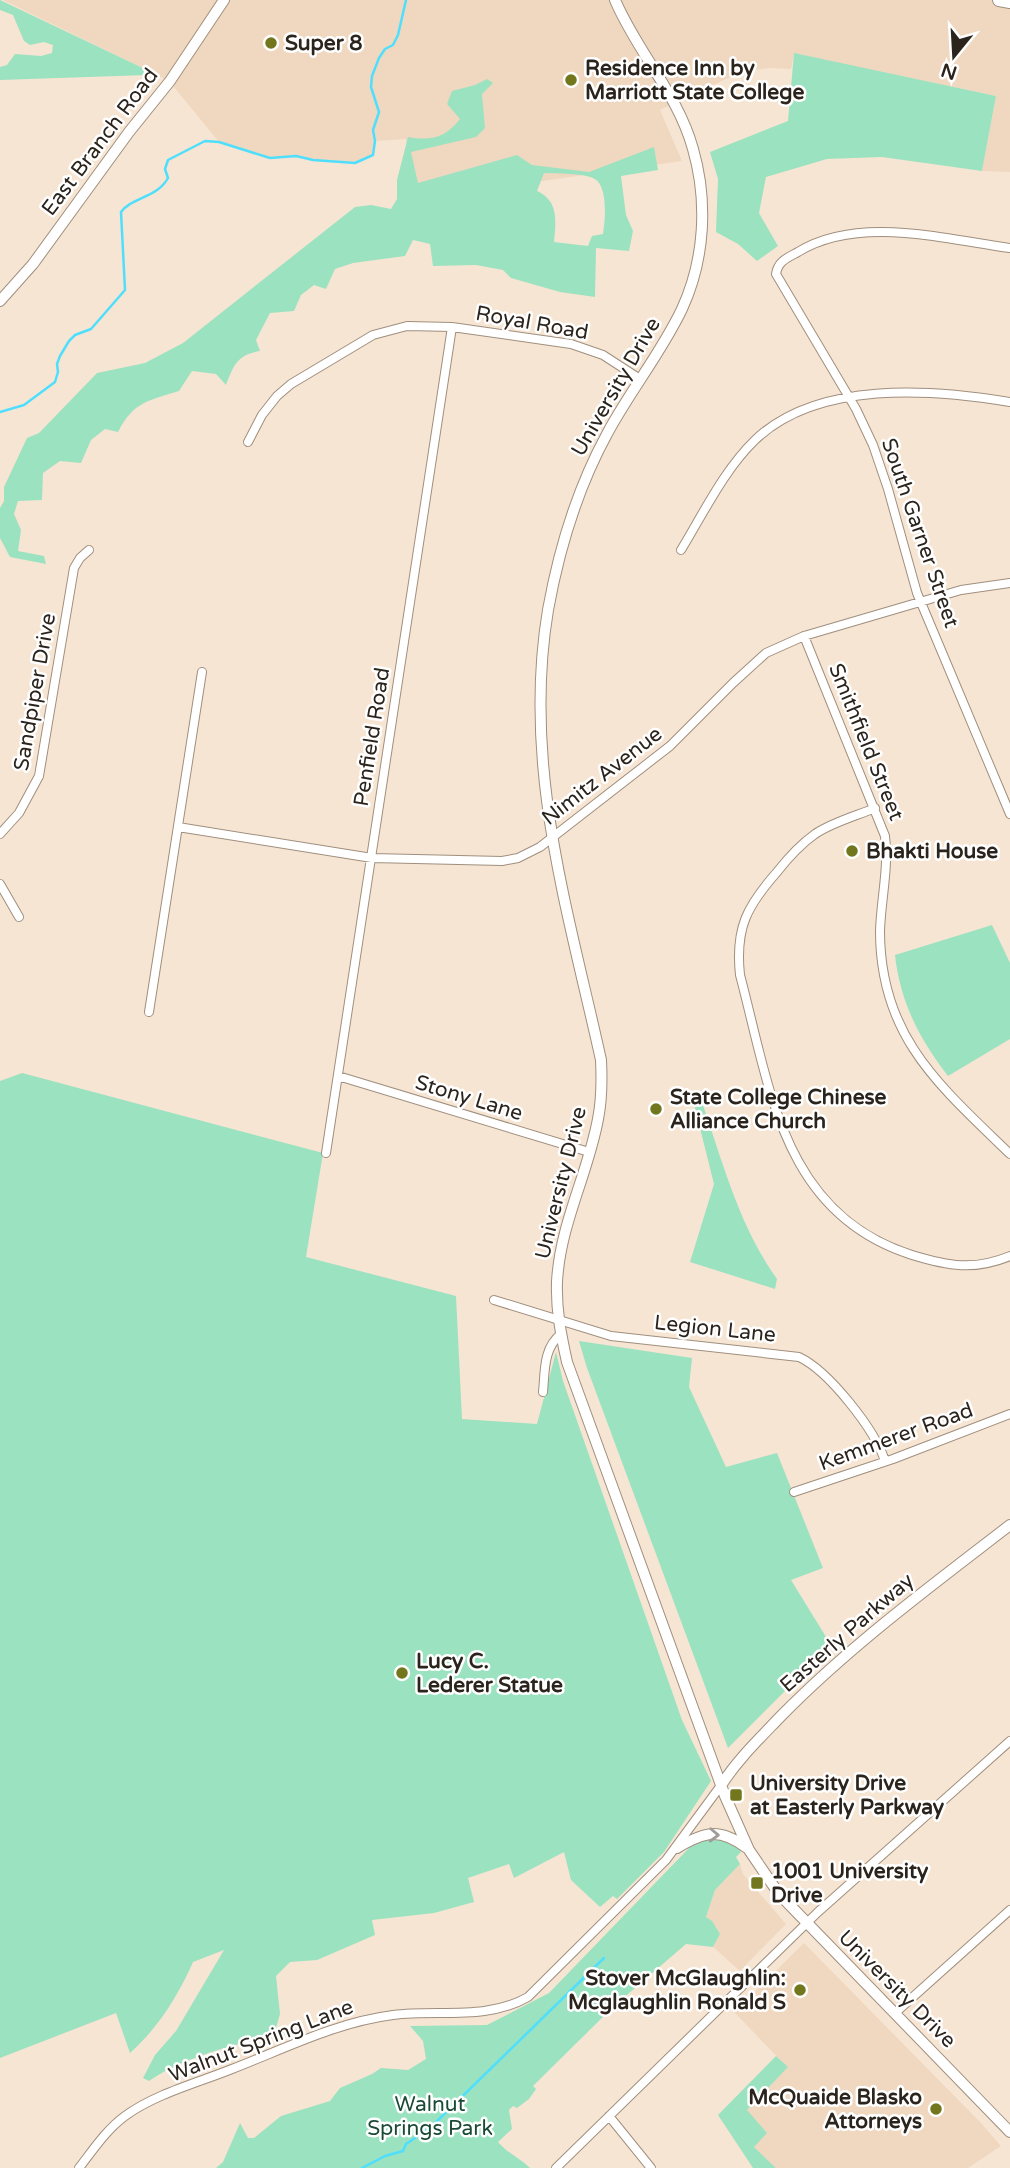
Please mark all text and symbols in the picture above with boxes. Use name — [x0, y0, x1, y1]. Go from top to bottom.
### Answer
north arrow — [919, 21, 989, 91]
place label: Super 8 — [285, 31, 362, 56]
marker: Super 8 — [263, 35, 279, 51]
place label: Residence Inn by Marriott State College — [585, 56, 804, 105]
text: N — [938, 58, 960, 84]
street label: East Branch Road — [37, 63, 163, 221]
marker: Residence Inn by Marriott State College — [563, 72, 579, 88]
street label: Royal Road — [474, 301, 590, 345]
street label: University Drive — [566, 313, 666, 461]
street label: South Garner Street — [876, 435, 964, 631]
street label: Sandpiper Drive — [9, 611, 61, 773]
street label: Smithfield Street — [823, 660, 909, 824]
street label: Penfield Road — [349, 666, 395, 808]
street label: Nimitz Avenue — [537, 721, 667, 831]
place label: Bhakti House — [866, 839, 998, 864]
marker: Bhakti House — [844, 843, 860, 859]
street label: Stony Lane — [412, 1070, 526, 1126]
place label: State College Chinese Alliance Church — [670, 1085, 887, 1134]
marker: State College Chinese Alliance Church — [648, 1101, 664, 1117]
street label: University Drive — [530, 1104, 592, 1262]
street label: Legion Lane — [653, 1310, 777, 1348]
street label: Kemmerer Road — [815, 1397, 977, 1477]
street label: Easterly Parkway — [775, 1568, 919, 1698]
place label: Lucy C. Lederer Statue — [416, 1649, 563, 1698]
marker: Lucy C. Lederer Statue — [394, 1665, 410, 1681]
place label: University Drive at Easterly Parkway — [750, 1771, 945, 1820]
marker: University Drive at Easterly Parkway — [728, 1787, 744, 1803]
one-way arrow — [708, 1828, 719, 1843]
place label: 1001 University Drive — [771, 1859, 929, 1908]
marker: 1001 University Drive — [749, 1875, 765, 1891]
street label: University Drive — [833, 1925, 961, 2053]
place label: Stover McGlaughlin: Mcglaughlin Ronald S — [568, 1966, 786, 2015]
marker: Stover McGlaughlin: Mcglaughlin Ronald S — [792, 1982, 808, 1998]
street label: Walnut Spring Lane — [165, 1994, 357, 2088]
place label: McQuaide Blasko Attorneys — [748, 2085, 922, 2134]
park label: Walnut Springs Park — [367, 2092, 493, 2141]
marker: McQuaide Blasko Attorneys — [928, 2101, 944, 2117]

